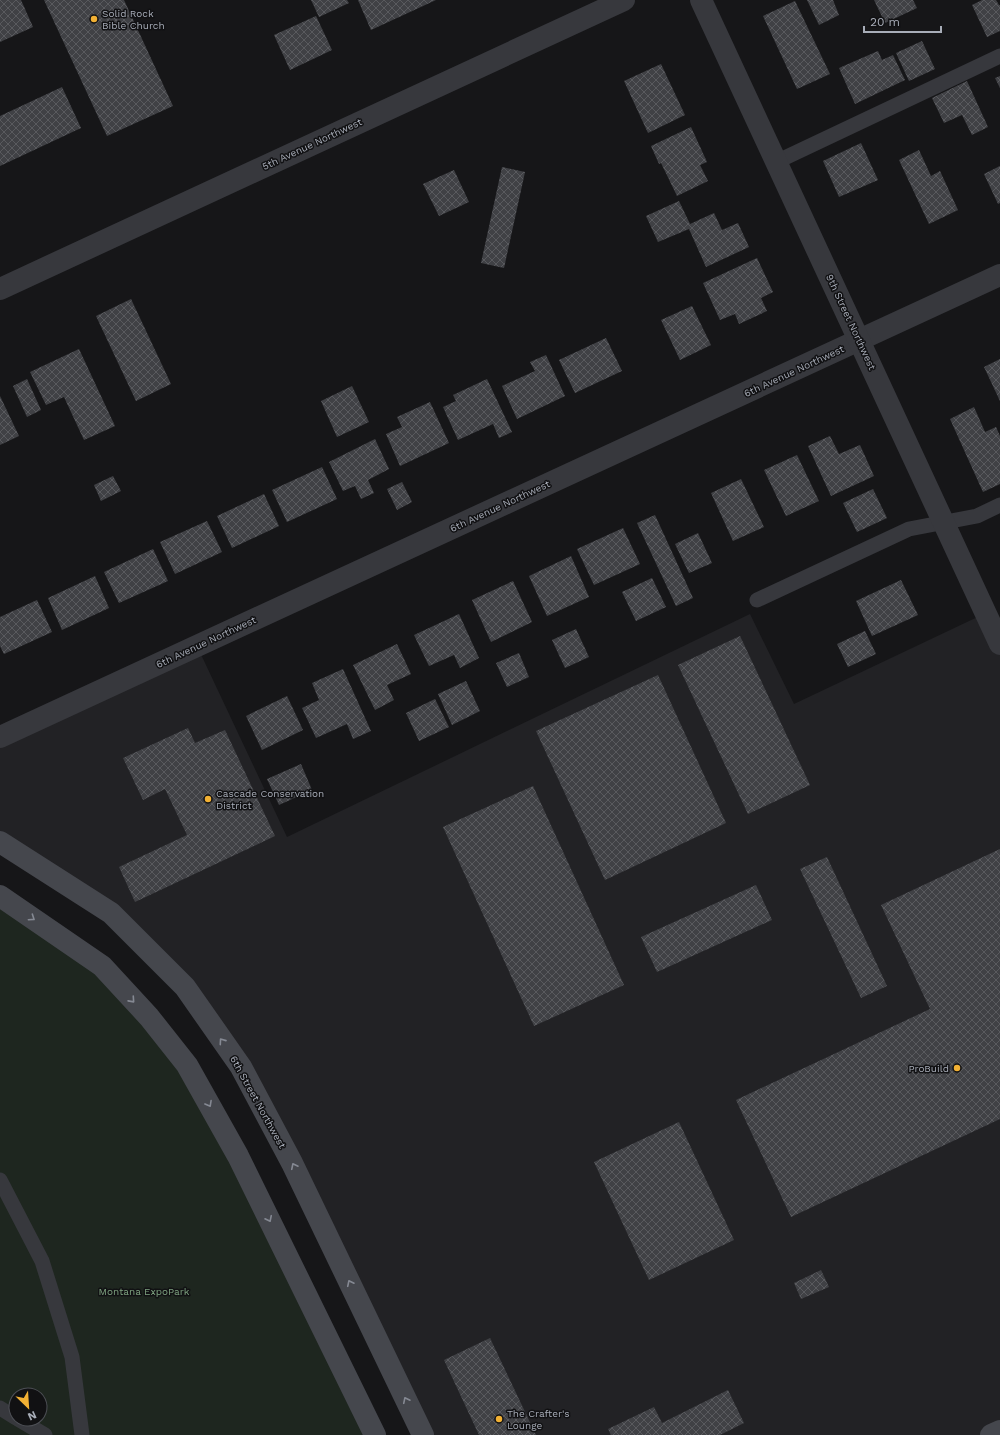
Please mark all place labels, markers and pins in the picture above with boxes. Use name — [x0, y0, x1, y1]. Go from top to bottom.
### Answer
place label: Solid Rock Bible Church — [102, 8, 165, 31]
marker: Solid Rock Bible Church — [89, 14, 99, 24]
place label: Cascade Conservation District — [216, 788, 324, 811]
marker: Cascade Conservation District — [203, 794, 213, 804]
place label: ProBuild — [908, 1063, 949, 1074]
marker: ProBuild — [952, 1063, 962, 1073]
place label: The Crafter's Lounge — [507, 1408, 570, 1431]
marker: The Crafter's Lounge — [494, 1414, 504, 1424]

